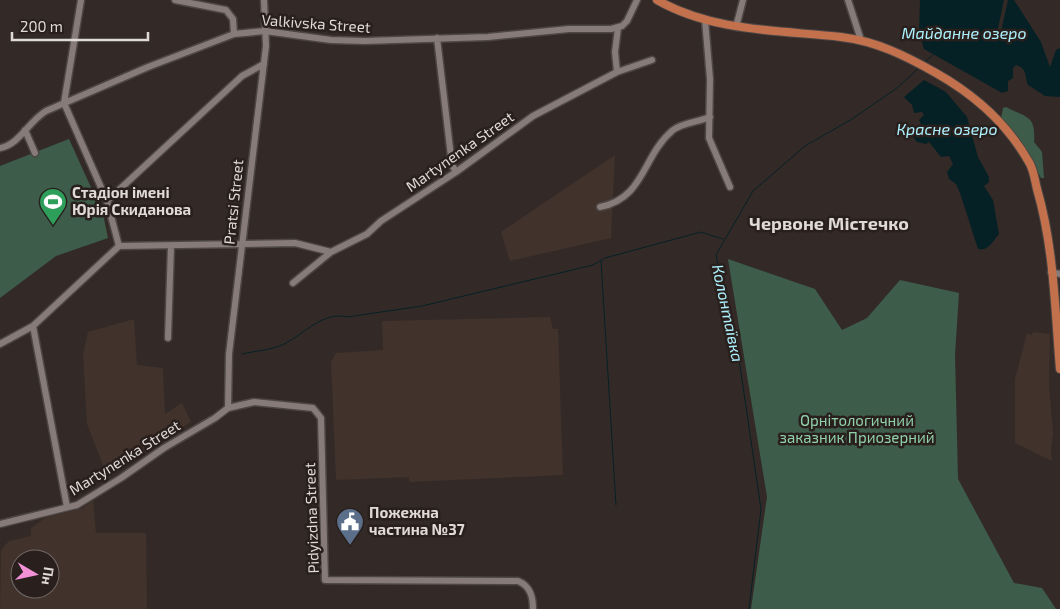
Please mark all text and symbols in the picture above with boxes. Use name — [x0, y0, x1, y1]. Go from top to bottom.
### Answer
scale bar — [12, 10, 149, 42]
street label: Valkivska Street — [261, 10, 371, 36]
text: 200 m — [20, 17, 63, 35]
water label: Майданне озеро — [901, 23, 1027, 42]
street label: Martynenka Street — [402, 107, 517, 195]
water label: Красне озеро — [896, 119, 998, 138]
street label: Pratsi Street — [220, 158, 246, 245]
place label: Стадiон імені Юрія Скиданова — [72, 183, 191, 218]
sports icon: Стадiон імені Юрія Скиданова — [38, 187, 68, 226]
district label: Червоне Містечко — [749, 212, 909, 234]
water label: Колонтаївка — [709, 262, 748, 363]
park label: Орнiтологичний заказник Приозерний — [779, 411, 935, 446]
street label: Martynenka Street — [66, 416, 184, 499]
street label: Pidyizdna Street — [300, 462, 322, 574]
place label: Пожежна частина №37 — [369, 503, 465, 538]
public building icon: Пожежна частина №37 — [335, 507, 365, 546]
north arrow — [10, 549, 60, 599]
text: Пн — [39, 566, 58, 586]

